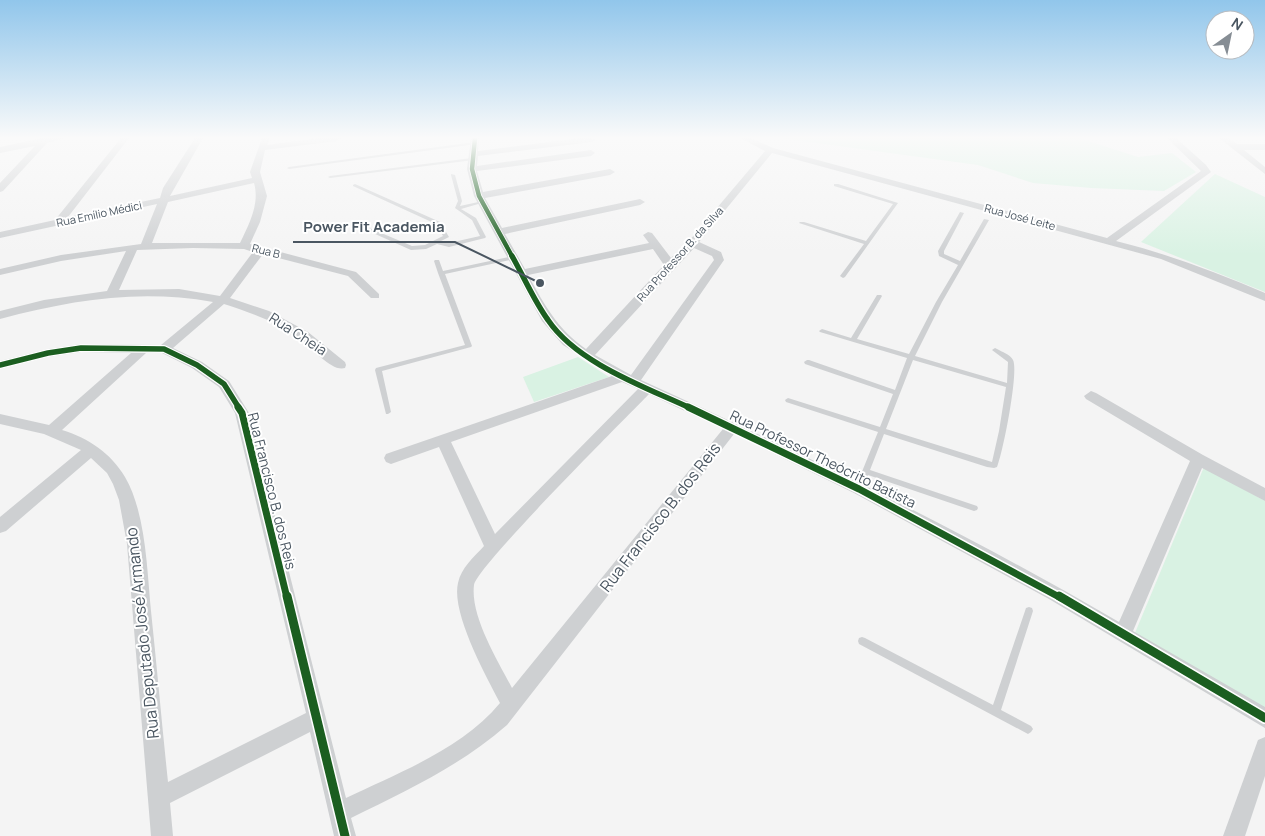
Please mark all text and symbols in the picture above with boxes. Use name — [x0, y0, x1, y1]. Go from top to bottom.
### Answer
north arrow — [1205, 10, 1255, 60]
text: N — [1228, 13, 1247, 34]
street label: Rua Emílio Médici — [55, 197, 143, 230]
street label: Rua José Leite — [983, 200, 1058, 233]
street label: Rua Professor B. da Silva — [633, 203, 726, 304]
callout: Power Fit Academia — [293, 212, 455, 242]
text: Power Fit Academia — [303, 216, 445, 237]
street label: Rua B — [250, 240, 282, 261]
street label: Rua Cheia — [266, 308, 331, 359]
street label: Rua Professor Theócrito Batista — [727, 405, 919, 512]
street label: Rua Francisco B. dos Reis — [244, 410, 301, 571]
street label: Rua Francisco B. dos Reis — [595, 438, 725, 596]
street label: Rua Deputado José Armando — [120, 526, 164, 740]

